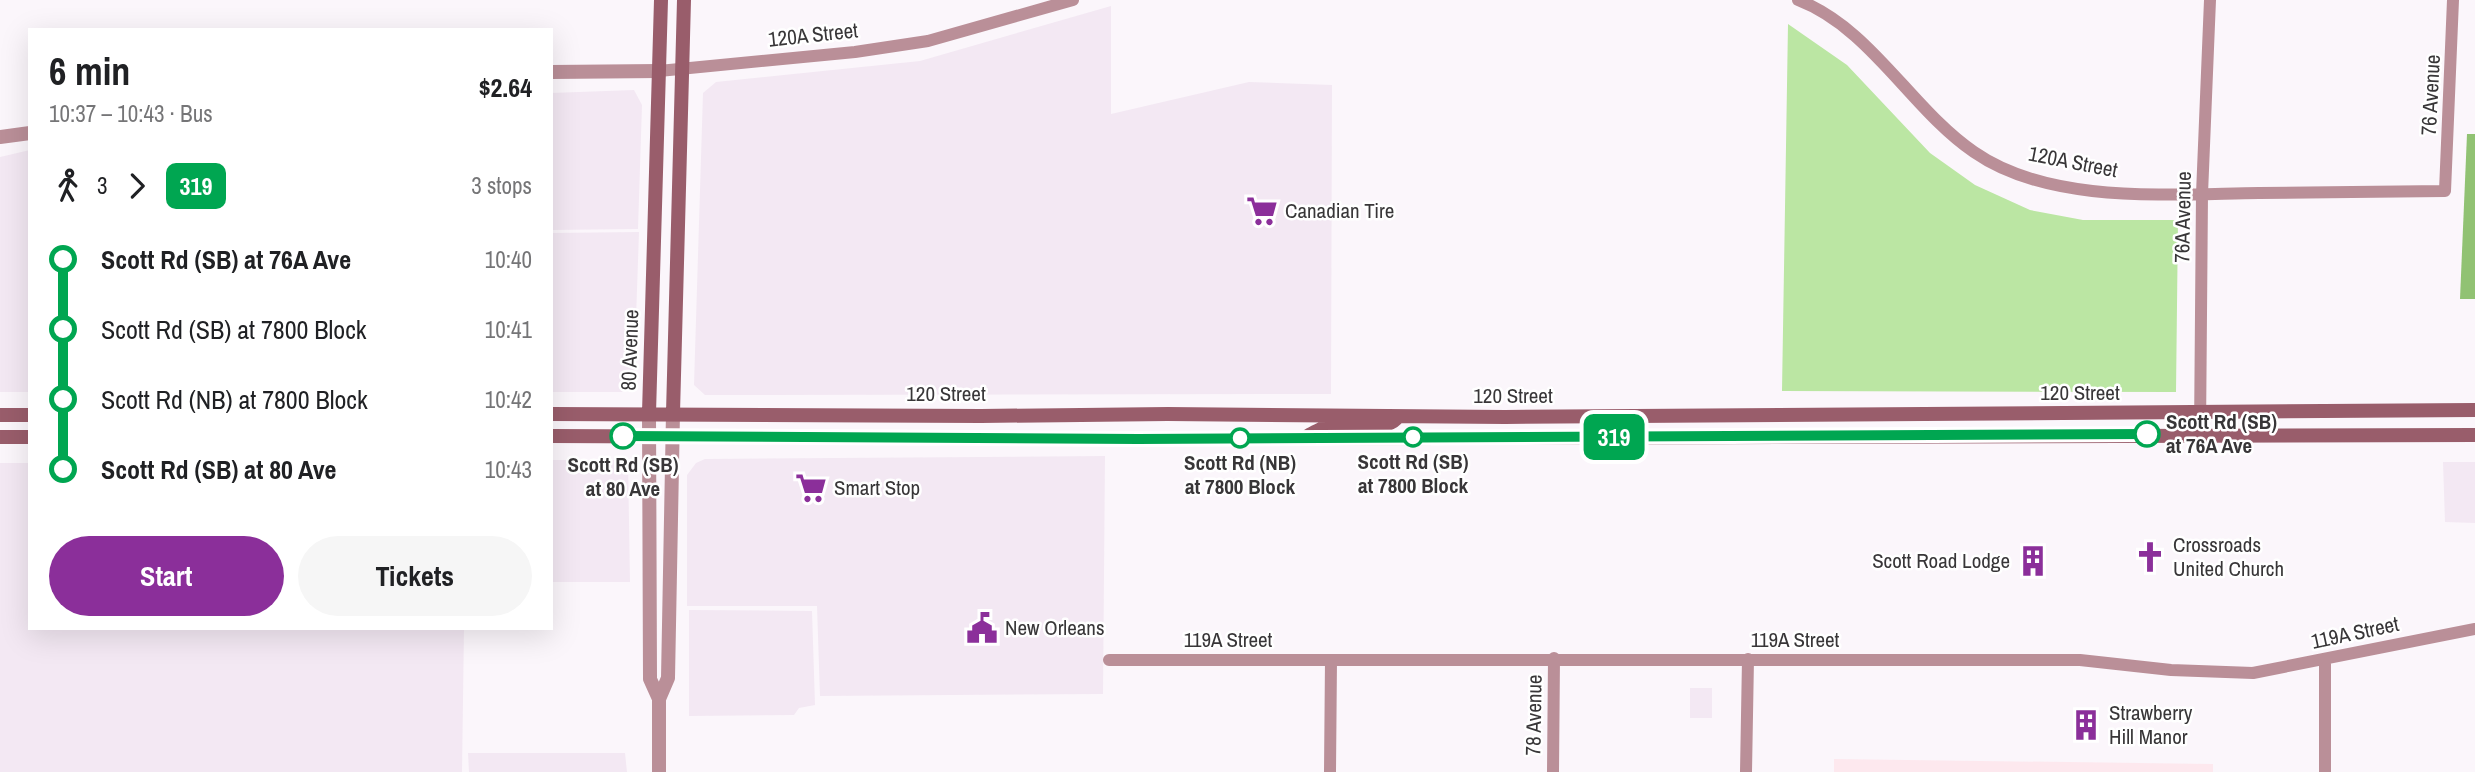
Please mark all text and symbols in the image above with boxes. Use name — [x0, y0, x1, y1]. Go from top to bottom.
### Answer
street label: 120A Street — [767, 15, 859, 54]
text: 6 min — [49, 46, 130, 97]
street label: 76 Avenue — [2414, 54, 2447, 136]
text: $2.64 — [479, 70, 532, 105]
text: 10:37 – 10:43 · Bus — [49, 98, 213, 129]
street label: 120A Street — [2026, 139, 2120, 184]
icon: walk — [49, 167, 87, 205]
icon: forward — [118, 167, 156, 205]
text: 3 — [97, 170, 108, 201]
text: 319 — [180, 170, 212, 202]
text: 3 stops — [471, 170, 532, 201]
street label: 76A Avenue — [2167, 171, 2198, 263]
supermarket icon: Canadian Tire — [1245, 194, 1279, 228]
place label: Canadian Tire — [1285, 196, 1394, 225]
text: Scott Rd (SB) at 76A Ave — [101, 242, 351, 277]
text: 10:40 — [485, 244, 532, 275]
street label: 80 Avenue — [614, 309, 645, 391]
text: Scott Rd (SB) at 7800 Block — [101, 312, 366, 347]
text: 10:41 — [485, 314, 532, 345]
street label: 120 Street — [2040, 378, 2120, 407]
street label: 120 Street — [906, 379, 986, 408]
street label: 120 Street — [1473, 381, 1553, 410]
text: Scott Rd (NB) at 7800 Block — [101, 382, 368, 417]
text: 10:42 — [485, 384, 532, 415]
place label: Scott Rd (SB) at 76A Ave — [2166, 407, 2277, 460]
line badge: 319 — [1574, 414, 1654, 460]
text: 319 — [1598, 421, 1630, 453]
marker: Scott Rd (SB) at 76A Ave — [2134, 421, 2160, 447]
marker: Scott Rd (SB) at 80 Ave — [610, 423, 636, 449]
marker: Scott Rd (SB) at 7800 Block — [1403, 427, 1423, 447]
marker: Scott Rd (NB) at 7800 Block — [1230, 428, 1250, 448]
place label: Scott Rd (SB) at 7800 Block — [1358, 447, 1469, 500]
place label: Scott Rd (NB) at 7800 Block — [1184, 448, 1296, 501]
place label: Scott Rd (SB) at 80 Ave — [568, 450, 679, 503]
text: Scott Rd (SB) at 80 Ave — [101, 452, 336, 487]
text: 10:43 — [485, 454, 532, 485]
supermarket icon: Smart Stop — [794, 471, 828, 505]
place label: Smart Stop — [834, 473, 920, 502]
place label: Crossroads United Church — [2173, 530, 2284, 583]
button: Start — [49, 536, 284, 616]
button: Tickets — [298, 536, 532, 616]
church icon: Crossroads United Church — [2133, 540, 2167, 574]
building icon: Scott Road Lodge — [2016, 544, 2050, 578]
place label: Scott Road Lodge — [1872, 546, 2010, 575]
street label: 119A Street — [2308, 609, 2402, 656]
public building icon: New Orleans — [965, 611, 999, 645]
place label: New Orleans — [1005, 613, 1105, 642]
street label: 119A Street — [1184, 625, 1273, 654]
street label: 119A Street — [1751, 625, 1840, 654]
street label: 78 Avenue — [1518, 674, 1549, 756]
place label: Strawberry Hill Manor — [2109, 698, 2193, 751]
building icon: Strawberry Hill Manor — [2069, 708, 2103, 742]

